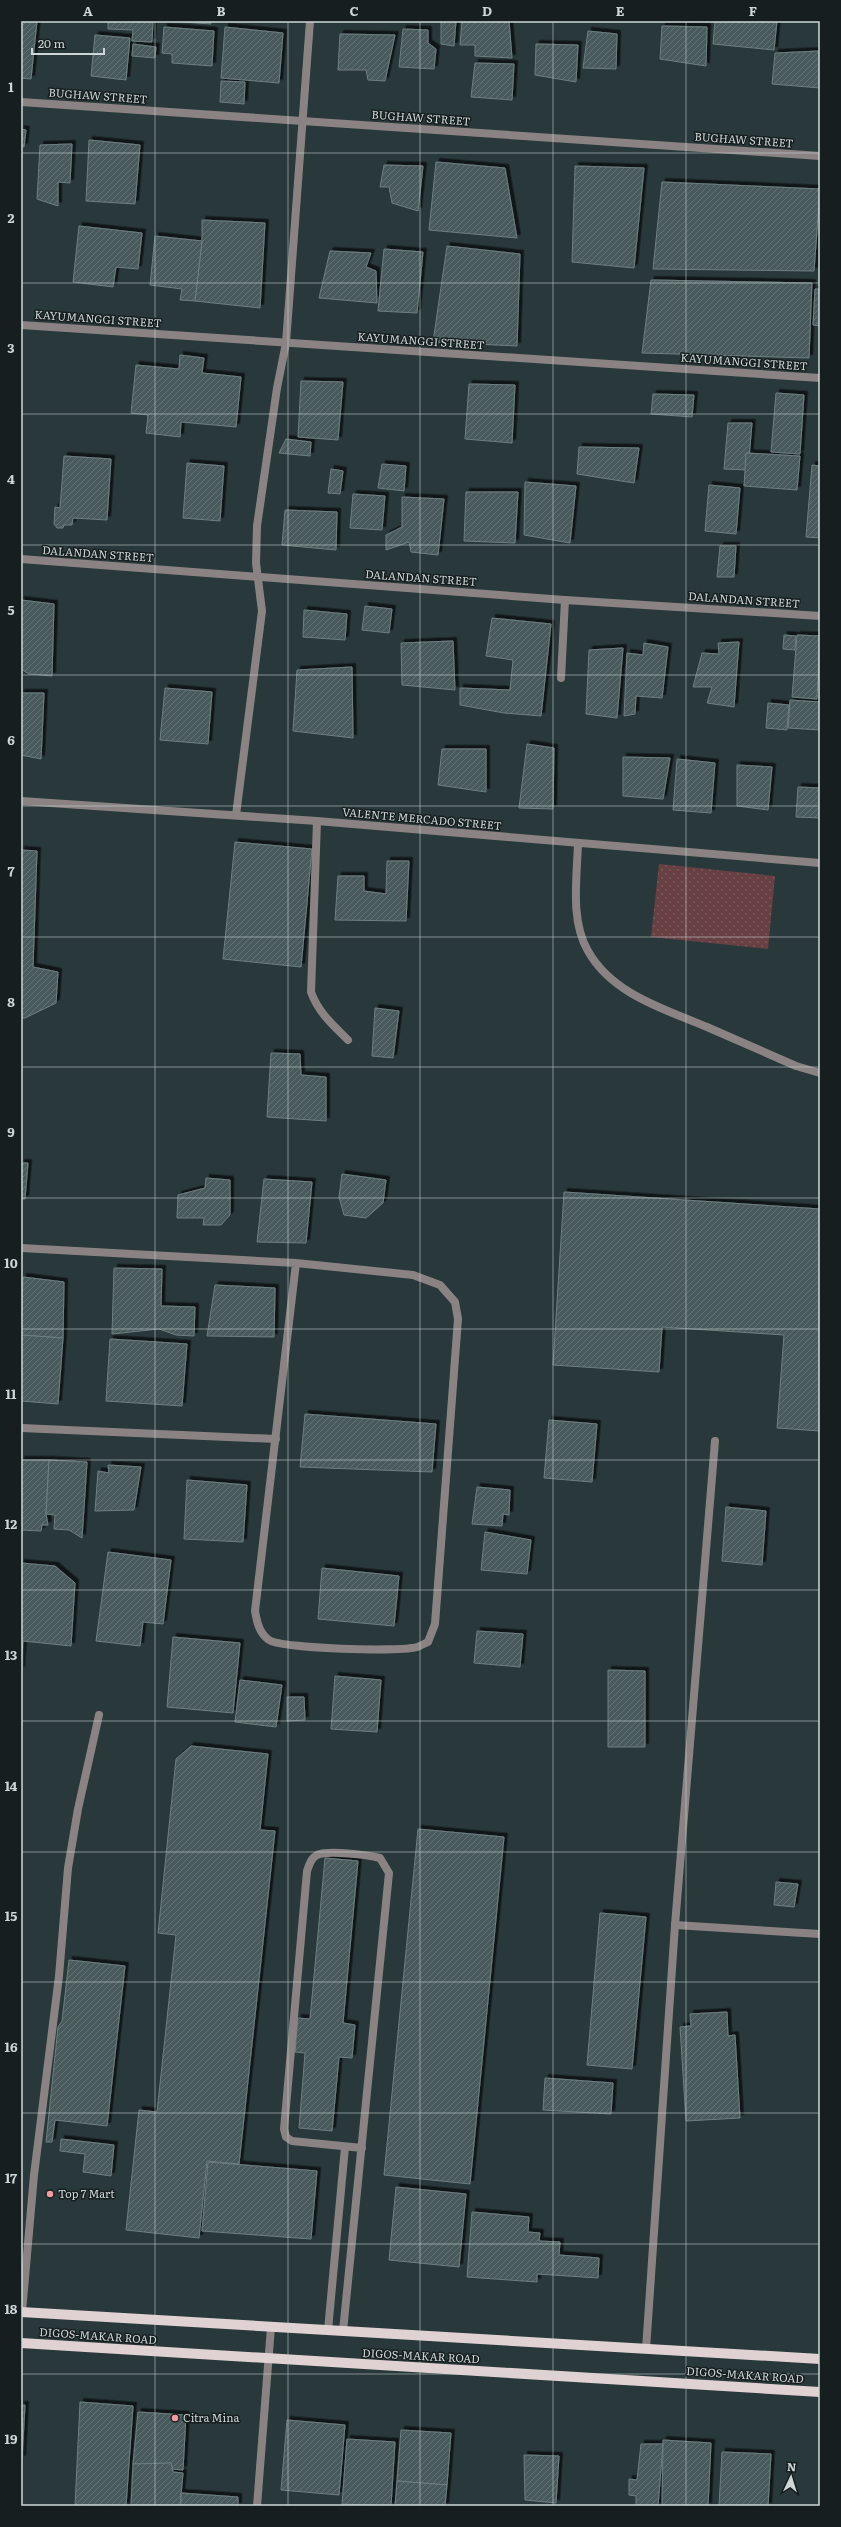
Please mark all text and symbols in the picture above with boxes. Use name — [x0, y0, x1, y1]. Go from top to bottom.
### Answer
text: A — [83, 1, 93, 20]
text: B — [217, 1, 226, 20]
text: C — [349, 1, 359, 20]
text: D — [482, 1, 492, 20]
text: E — [616, 1, 625, 20]
text: F — [749, 1, 757, 20]
scale bar — [32, 30, 104, 56]
text: 20 m — [38, 34, 65, 52]
text: 1 — [8, 77, 14, 96]
street label: BUGHAW STREET — [48, 84, 148, 106]
street label: BUGHAW STREET — [371, 106, 471, 128]
street label: BUGHAW STREET — [694, 128, 794, 150]
text: 2 — [8, 208, 15, 227]
street label: KAYUMANGGI STREET — [34, 306, 162, 330]
street label: KAYUMANGGI STREET — [357, 328, 485, 352]
text: 3 — [7, 338, 15, 357]
street label: KAYUMANGGI STREET — [680, 349, 808, 373]
text: 4 — [7, 469, 15, 488]
street label: DALANDAN STREET — [42, 541, 154, 565]
street label: DALANDAN STREET — [365, 565, 477, 589]
street label: DALANDAN STREET — [688, 587, 800, 611]
text: 5 — [7, 600, 15, 619]
text: 6 — [7, 730, 15, 749]
street label: VALENTE MERCADO STREET — [342, 803, 502, 833]
text: 7 — [7, 861, 15, 880]
text: 8 — [7, 992, 15, 1011]
text: 9 — [7, 1122, 15, 1141]
text: 10 — [4, 1253, 18, 1272]
text: 11 — [6, 1384, 17, 1403]
text: 12 — [5, 1514, 17, 1533]
text: 13 — [5, 1645, 17, 1664]
text: 14 — [5, 1776, 18, 1795]
text: 15 — [5, 1906, 17, 1925]
text: 16 — [5, 2037, 18, 2056]
text: 17 — [5, 2168, 17, 2187]
place label: Top 7 Mart — [58, 2185, 115, 2201]
marker: Top 7 Mart — [45, 2189, 55, 2199]
text: 18 — [4, 2299, 18, 2318]
street label: DIGOS-MAKAR ROAD — [39, 2323, 157, 2347]
street label: DIGOS-MAKAR ROAD — [362, 2344, 480, 2366]
street label: DIGOS-MAKAR ROAD — [686, 2362, 804, 2386]
place label: Citra Mina — [183, 2409, 239, 2425]
marker: Citra Mina — [170, 2413, 180, 2423]
text: 19 — [5, 2429, 18, 2448]
north arrow — [771, 2457, 811, 2497]
text: N — [787, 2458, 797, 2474]

